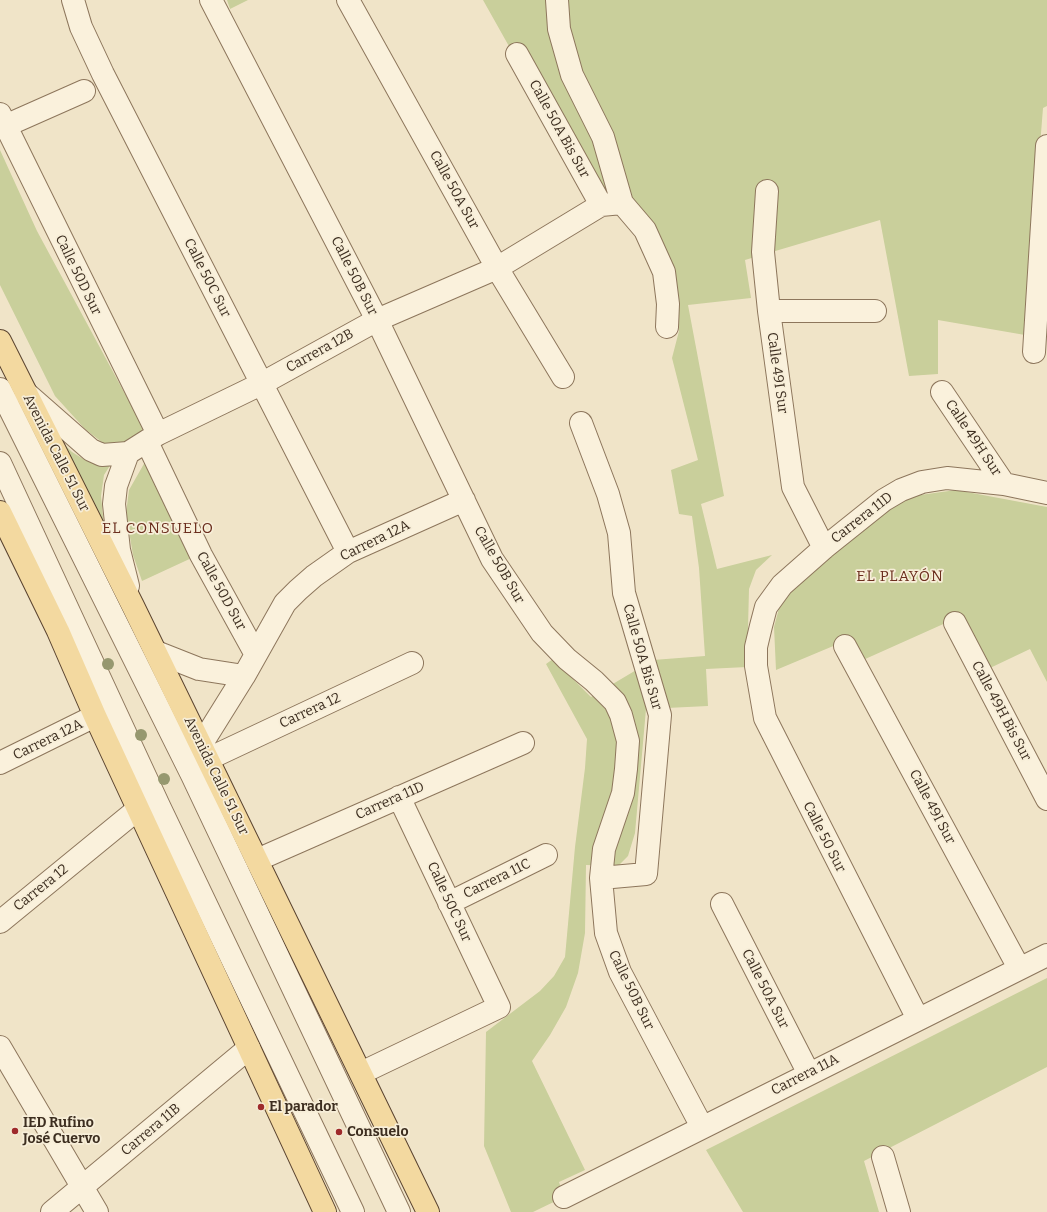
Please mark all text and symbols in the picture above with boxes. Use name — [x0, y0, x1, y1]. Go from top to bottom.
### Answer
street label: Calle 50A Bis Sur — [525, 77, 593, 181]
street label: Calle 50A Sur — [426, 148, 482, 232]
street label: Calle 50D Sur — [51, 232, 105, 318]
street label: Calle 50B Sur — [327, 234, 381, 318]
street label: Calle 50C Sur — [180, 236, 234, 320]
street label: Carrera 12B — [283, 326, 357, 376]
street label: Calle 49I Sur — [763, 331, 791, 415]
street label: Avenida Calle 51 Sur — [19, 392, 93, 514]
street label: Calle 49H Sur — [941, 397, 1005, 479]
street label: Carrera 11D — [828, 489, 896, 547]
street label: Carrera 12A — [337, 517, 413, 565]
district label: EL CONSUELO — [102, 520, 214, 538]
street label: Calle 50B Sur — [470, 523, 528, 607]
street label: Calle 50D Sur — [193, 549, 249, 633]
district label: EL PLAYÓN — [856, 568, 944, 586]
street label: Calle 50A Bis Sur — [619, 602, 665, 712]
street label: Calle 49H Bis Sur — [968, 658, 1034, 764]
street label: Carrera 12 — [277, 690, 343, 732]
street label: Avenida Calle 51 Sur — [180, 714, 252, 838]
street label: Carrera 12A — [10, 716, 86, 764]
street label: Calle 49I Sur — [905, 767, 959, 847]
street label: Carrera 11D — [353, 778, 427, 824]
street label: Calle 50 Sur — [799, 799, 849, 875]
street label: Carrera 11C — [461, 856, 533, 902]
street label: Calle 50C Sur — [423, 859, 475, 945]
street label: Carrera 12 — [10, 861, 72, 915]
street label: Calle 50A Sur — [738, 946, 792, 1032]
street label: Calle 50B Sur — [605, 948, 657, 1032]
street label: Carrera 11A — [768, 1051, 842, 1099]
place label: El parador — [269, 1099, 338, 1115]
street label: Carrera 11B — [118, 1100, 184, 1160]
marker: El parador — [256, 1102, 266, 1112]
place label: IED Rufino José Cuervo — [23, 1115, 100, 1148]
place label: Consuelo — [347, 1124, 408, 1140]
marker: IED Rufino José Cuervo — [10, 1126, 20, 1136]
marker: Consuelo — [334, 1127, 344, 1137]

